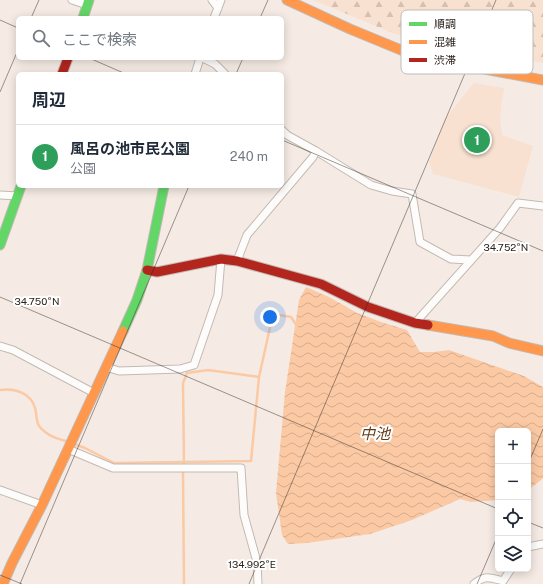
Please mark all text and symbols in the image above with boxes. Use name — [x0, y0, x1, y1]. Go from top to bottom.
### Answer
legend — [401, 10, 533, 74]
search box — [16, 16, 284, 60]
text: 順調 — [434, 18, 456, 30]
icon: search — [30, 27, 52, 49]
text: ここで検索 — [62, 31, 137, 48]
text: 混雑 — [434, 36, 456, 48]
text: 渋滞 — [434, 54, 456, 66]
text: 周辺 — [32, 90, 66, 110]
pin: 1 — [464, 125, 490, 155]
text: 風呂の池市民公園 — [70, 140, 190, 157]
text: 1 — [42, 149, 48, 164]
text: 240 m — [230, 149, 268, 164]
text: 公園 — [70, 161, 96, 176]
text: 34.752°N — [484, 241, 528, 253]
text: 34.750°N — [14, 295, 60, 307]
your location — [260, 307, 280, 327]
water label: 中池 — [360, 425, 392, 442]
map controls — [495, 428, 531, 572]
button: + — [495, 428, 531, 464]
button: − — [495, 464, 531, 500]
button: locate — [495, 500, 531, 536]
button: layers — [495, 536, 531, 572]
text: 134.992°E — [228, 558, 276, 570]

